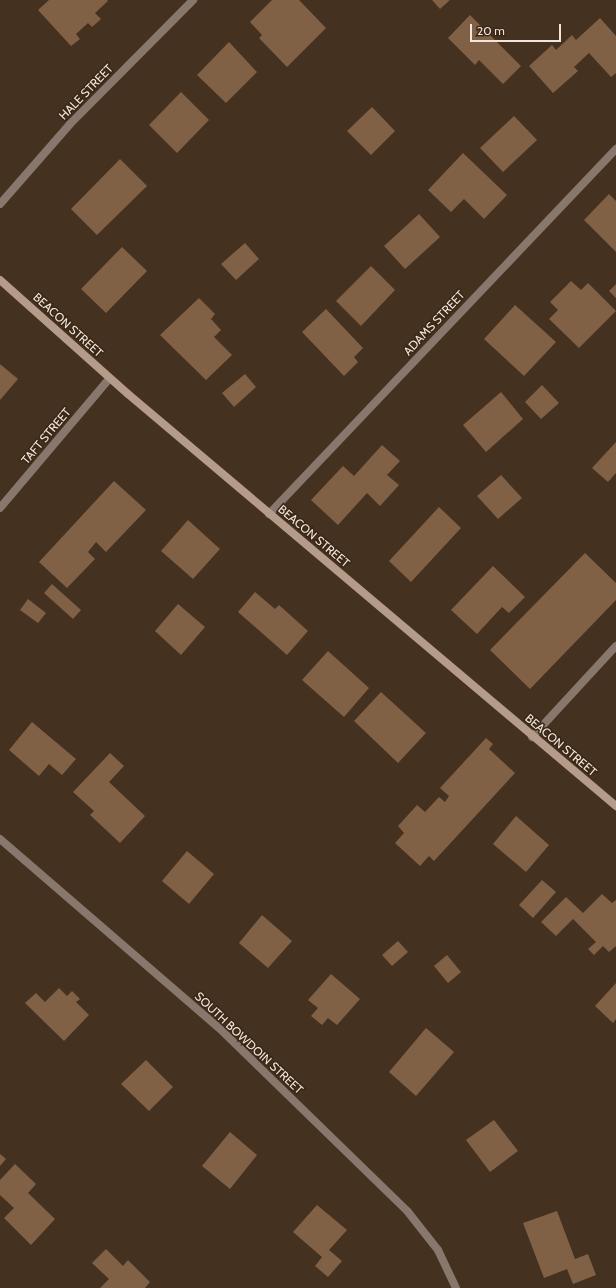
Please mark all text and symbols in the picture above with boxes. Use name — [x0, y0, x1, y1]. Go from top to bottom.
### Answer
scale bar — [472, 16, 563, 42]
text: 20 m — [477, 23, 505, 38]
street label: HALE STREET — [56, 61, 116, 123]
street label: ADAMS STREET — [400, 288, 468, 358]
street label: BEACON STREET — [30, 290, 106, 360]
street label: TAFT STREET — [18, 405, 74, 467]
street label: BEACON STREET — [275, 502, 353, 570]
street label: BEACON STREET — [522, 711, 600, 779]
street label: SOUTH BOWDOIN STREET — [192, 989, 306, 1097]

